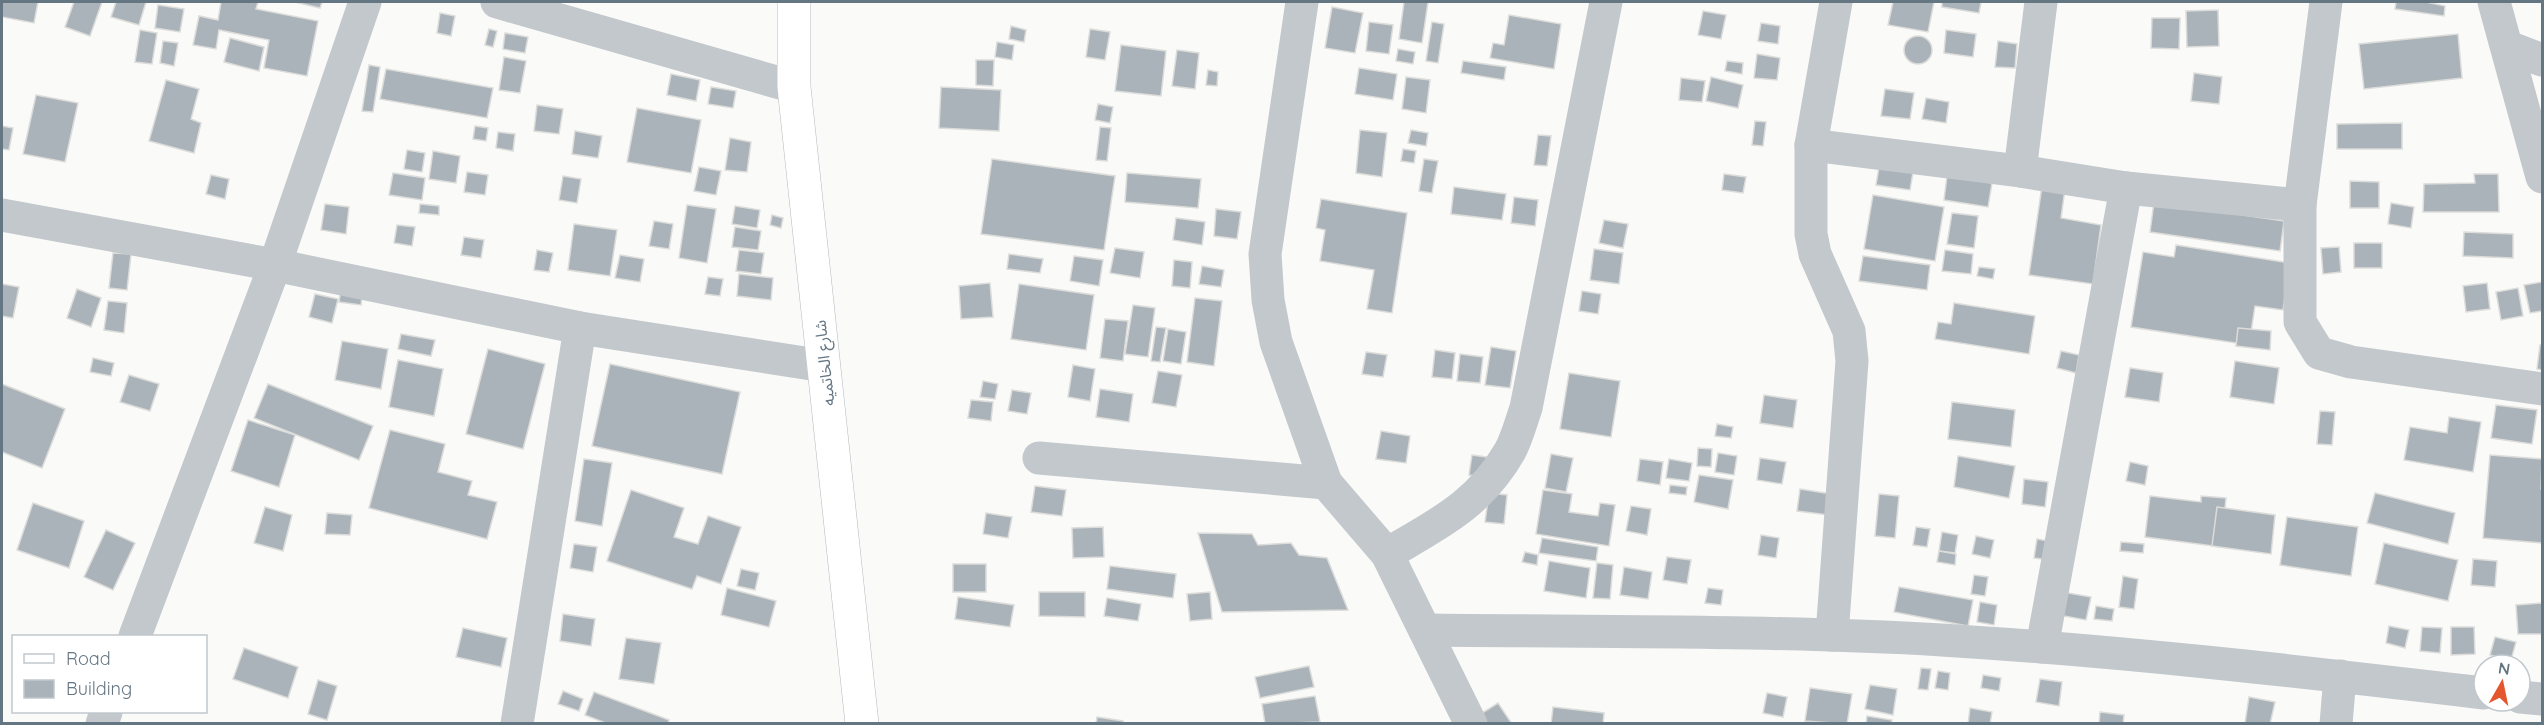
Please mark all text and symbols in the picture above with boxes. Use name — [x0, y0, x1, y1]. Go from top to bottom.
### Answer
street label: شارع الخاتميه — [810, 319, 841, 407]
legend — [12, 635, 207, 713]
text: Road — [66, 647, 111, 670]
north arrow — [2472, 653, 2532, 713]
text: N — [2497, 657, 2512, 679]
text: Building — [66, 677, 132, 700]

